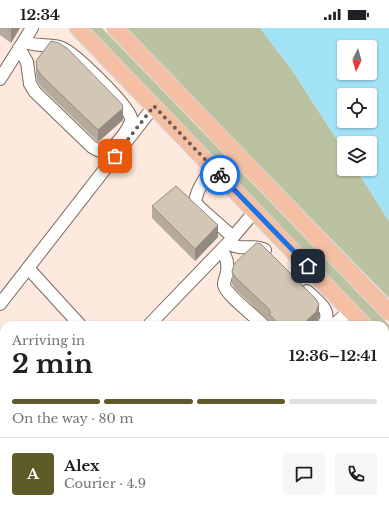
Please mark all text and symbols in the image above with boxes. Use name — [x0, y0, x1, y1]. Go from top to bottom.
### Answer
text: 12:34 — [20, 5, 60, 24]
north arrow — [337, 40, 377, 80]
map controls — [337, 40, 377, 176]
button: locate — [337, 88, 377, 128]
button: layers — [337, 136, 377, 176]
pin — [98, 139, 132, 173]
icon: bag — [104, 145, 126, 167]
courier — [200, 155, 240, 195]
icon: bike — [209, 164, 231, 186]
pin — [291, 249, 325, 283]
icon: home — [297, 255, 319, 277]
text: Arriving in — [12, 332, 85, 349]
text: 12:36–12:41 — [289, 346, 377, 365]
text: 2 min — [12, 348, 93, 380]
text: On the way · 80 m — [12, 410, 133, 427]
button: chat — [283, 453, 325, 495]
button: phone — [335, 453, 377, 495]
text: Alex — [64, 456, 100, 475]
text: A — [27, 464, 39, 483]
text: Courier · 4.9 — [64, 475, 146, 492]

